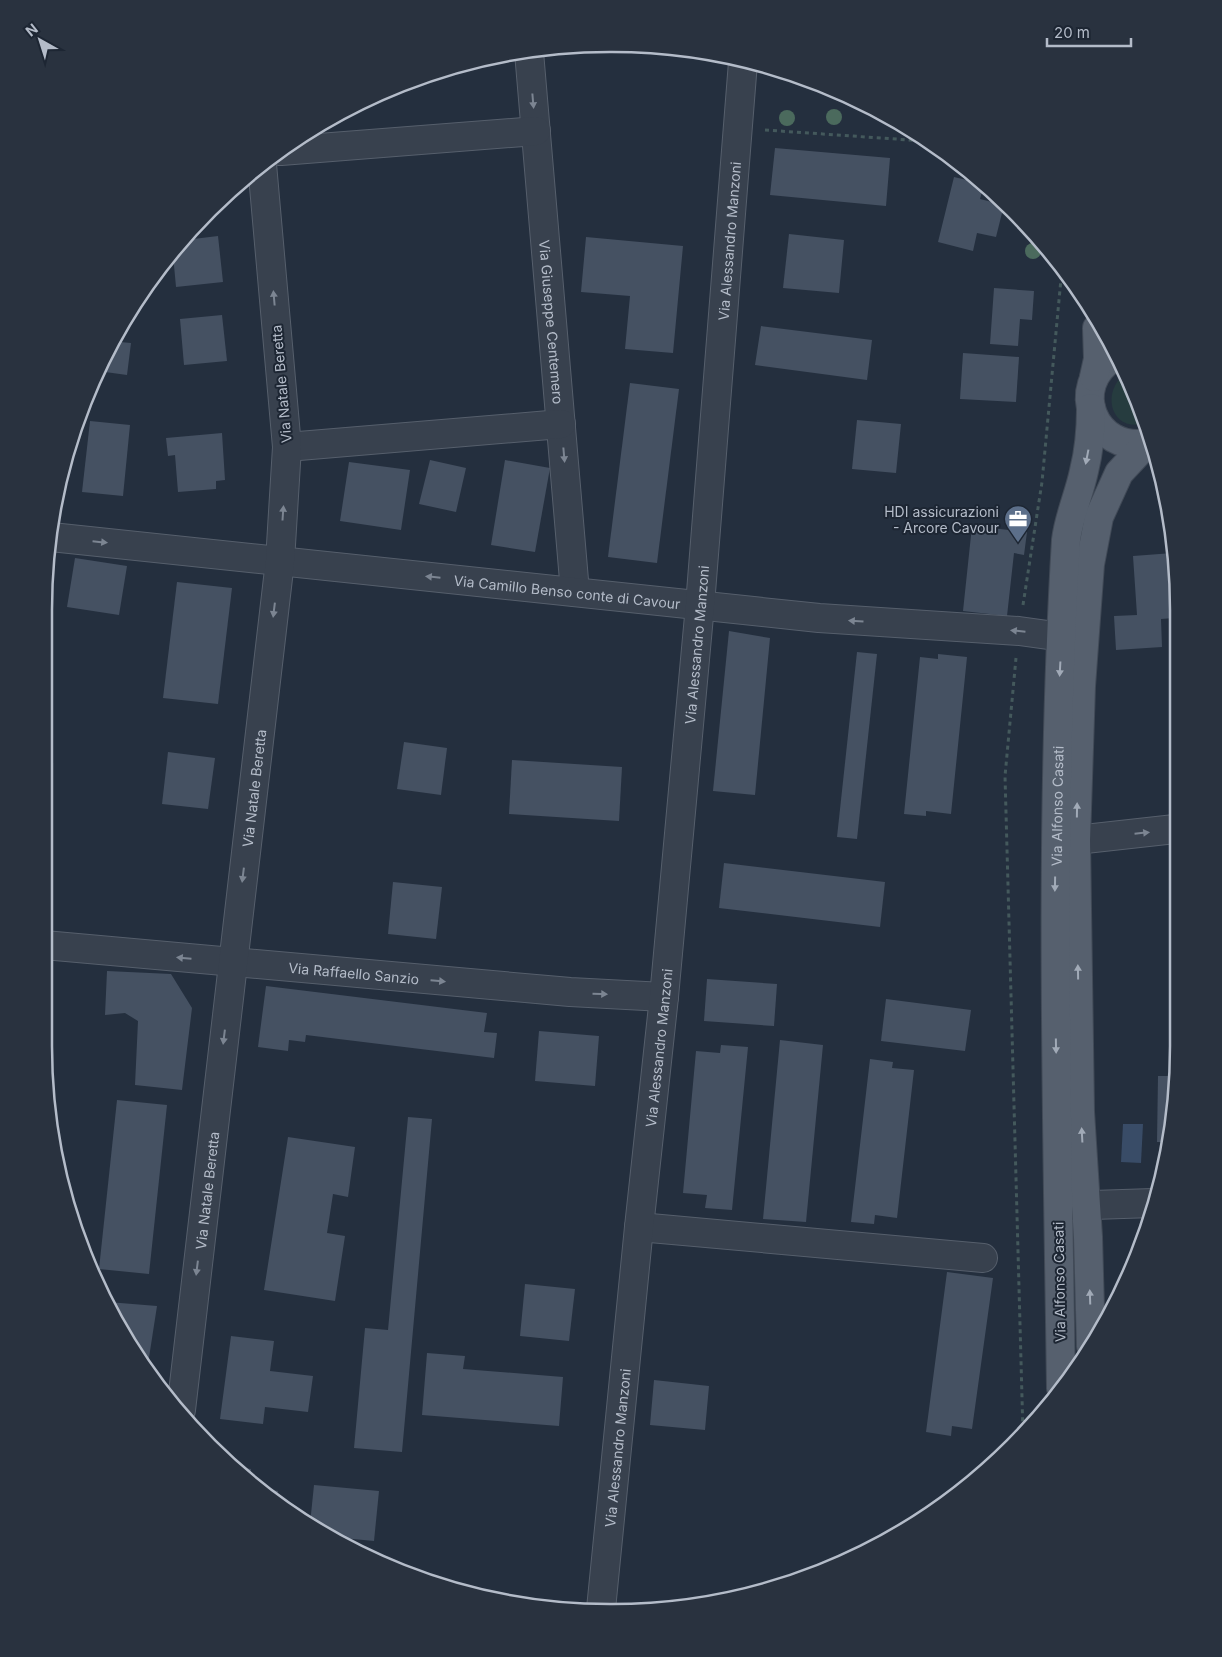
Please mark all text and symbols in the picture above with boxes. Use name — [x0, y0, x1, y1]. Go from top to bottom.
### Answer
north arrow — [15, 15, 65, 65]
scale bar — [1047, 15, 1131, 47]
text: N — [22, 20, 41, 39]
text: 20 m — [1054, 23, 1090, 42]
one-way arrow — [529, 93, 537, 109]
street label: Via Alessandro Manzoni — [714, 161, 744, 321]
street label: Via Giuseppe Centemero — [537, 239, 567, 405]
one-way arrow — [270, 290, 278, 306]
street label: Via Natale Beretta — [267, 324, 295, 444]
one-way arrow — [560, 447, 568, 463]
one-way arrow — [1082, 449, 1090, 465]
place label: HDI assicurazioni - Arcore Cavour — [884, 503, 999, 536]
one-way arrow — [279, 504, 287, 520]
office icon: HDI assicurazioni - Arcore Cavour — [1003, 504, 1033, 543]
one-way arrow — [92, 538, 108, 546]
street label: Via Alessandro Manzoni — [681, 565, 712, 725]
street label: Via Camillo Benso conte di Cavour — [453, 571, 681, 612]
one-way arrow — [425, 573, 441, 581]
one-way arrow — [270, 602, 278, 618]
one-way arrow — [848, 616, 864, 624]
one-way arrow — [1010, 627, 1026, 635]
one-way arrow — [1055, 661, 1063, 677]
street label: Via Natale Beretta — [238, 728, 269, 848]
street label: Via Alfonso Casati — [1047, 746, 1066, 866]
one-way arrow — [1073, 802, 1081, 818]
one-way arrow — [1134, 829, 1150, 837]
one-way arrow — [239, 868, 247, 884]
one-way arrow — [1051, 876, 1059, 892]
one-way arrow — [176, 954, 192, 962]
street label: Via Raffaello Sanzio — [288, 958, 420, 987]
one-way arrow — [1074, 964, 1082, 980]
street label: Via Alessandro Manzoni — [641, 968, 675, 1128]
one-way arrow — [430, 977, 446, 985]
one-way arrow — [592, 990, 608, 998]
one-way arrow — [220, 1029, 228, 1045]
one-way arrow — [1052, 1038, 1060, 1054]
one-way arrow — [1077, 1127, 1085, 1143]
street label: Via Natale Beretta — [191, 1131, 222, 1250]
street label: Via Alfonso Casati — [1049, 1222, 1069, 1342]
one-way arrow — [193, 1260, 201, 1276]
one-way arrow — [1085, 1289, 1093, 1305]
street label: Via Alessandro Manzoni — [601, 1368, 633, 1528]

